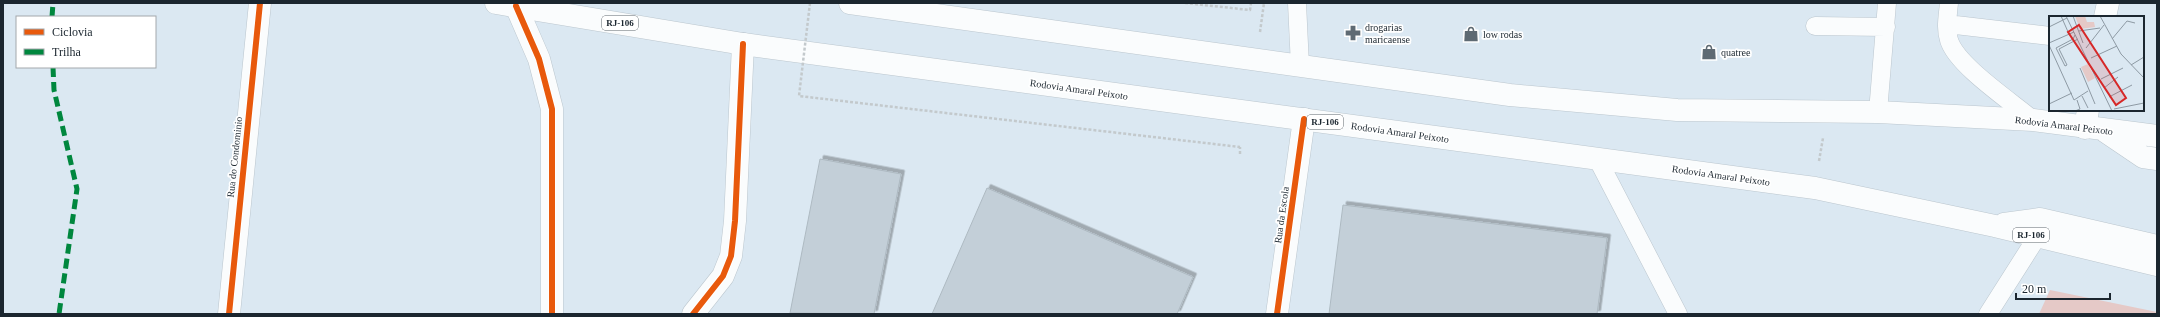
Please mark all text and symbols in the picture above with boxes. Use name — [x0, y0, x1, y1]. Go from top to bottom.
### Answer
legend — [16, 16, 156, 68]
road number: RJ-106 — [602, 16, 638, 30]
inset map — [2049, 16, 2144, 111]
place label: drogarias maricaense — [1365, 22, 1411, 45]
pharmacy icon: drogarias maricaense — [1344, 24, 1362, 42]
text: Ciclovia — [52, 25, 93, 39]
shop icon: low rodas — [1462, 25, 1480, 43]
place label: low rodas — [1483, 29, 1522, 40]
shop icon: quatree — [1700, 43, 1718, 61]
text: Trilha — [52, 45, 82, 59]
place label: quatree — [1721, 47, 1751, 58]
street label: Rodovia Amaral Peixoto — [1029, 77, 1129, 102]
street label: Rodovia Amaral Peixoto — [2014, 114, 2114, 137]
road number: RJ-106 — [1307, 115, 1343, 129]
street label: Rua do Condominio — [225, 116, 244, 198]
street label: Rodovia Amaral Peixoto — [1350, 120, 1450, 145]
street label: Rodovia Amaral Peixoto — [1671, 163, 1771, 188]
street label: Rua da Escola — [1272, 185, 1291, 244]
road number: RJ-106 — [2013, 228, 2049, 242]
scale bar — [2016, 275, 2110, 301]
text: 20 m — [2022, 282, 2047, 296]

